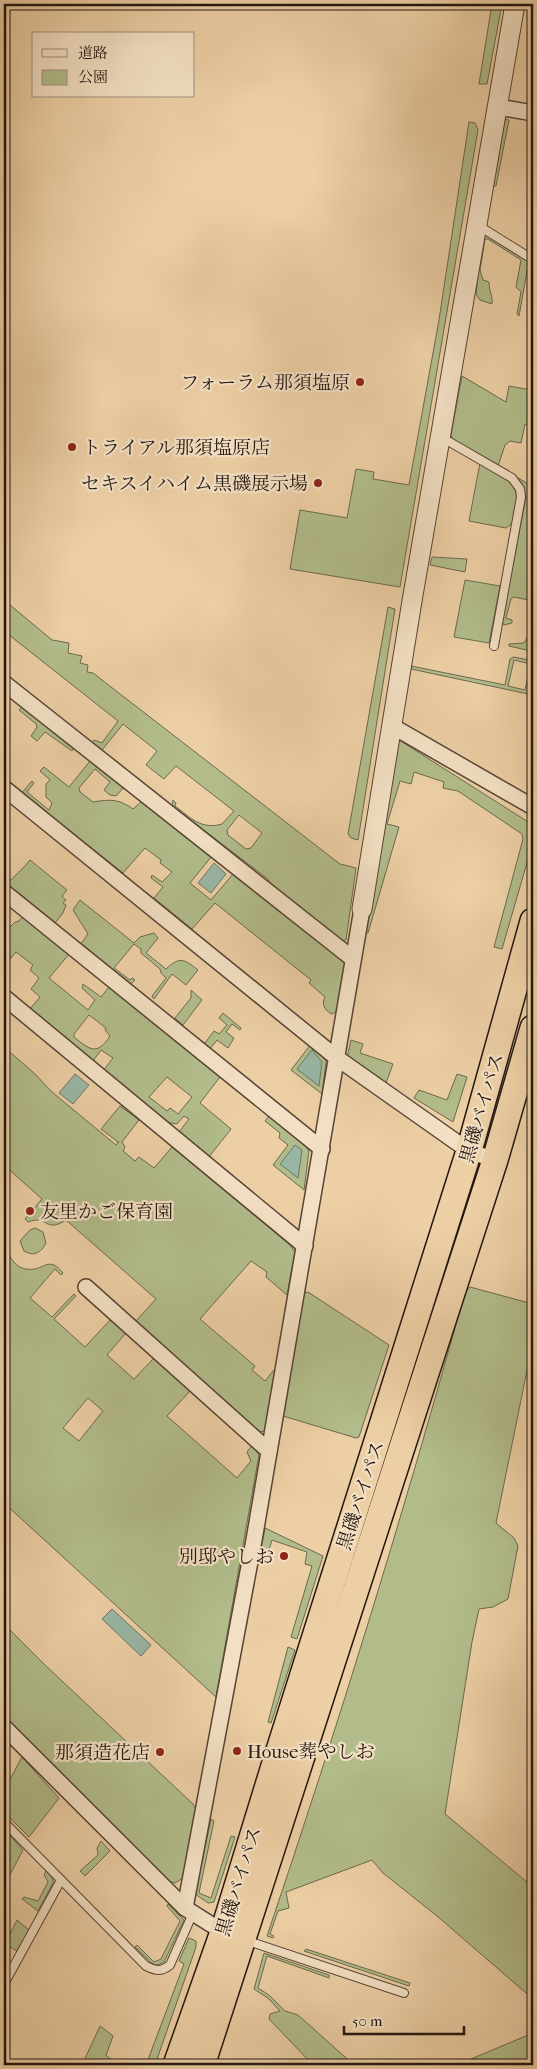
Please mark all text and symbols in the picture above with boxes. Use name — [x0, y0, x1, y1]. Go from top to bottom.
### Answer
legend — [32, 32, 195, 98]
text: 道路 — [78, 44, 108, 62]
text: 公園 — [78, 68, 108, 86]
place label: フォーラム那須塩原 — [180, 372, 350, 394]
marker: フォーラム那須塩原 — [354, 376, 366, 388]
place label: トライアル那須塩原店 — [82, 437, 270, 459]
marker: トライアル那須塩原店 — [66, 441, 78, 453]
place label: セキスイハイム黒磯展示場 — [81, 473, 308, 495]
marker: セキスイハイム黒磯展示場 — [312, 477, 324, 489]
street label: 黒磯バイパス — [456, 1051, 508, 1166]
place label: 友里かご保育園 — [40, 1201, 173, 1223]
marker: 友里かご保育園 — [24, 1205, 36, 1217]
street label: 黒磯バイパス — [333, 1438, 389, 1553]
place label: 別邸やしお — [179, 1546, 274, 1568]
marker: 別邸やしお — [278, 1550, 290, 1562]
place label: House葬やしお — [247, 1741, 374, 1763]
place label: 那須造花店 — [55, 1742, 150, 1764]
marker: House葬やしお — [231, 1745, 243, 1757]
marker: 那須造花店 — [154, 1746, 166, 1758]
street label: 黒磯バイパス — [212, 1824, 266, 1939]
scale bar — [344, 2004, 464, 2036]
text: 50 m — [352, 2012, 383, 2030]

